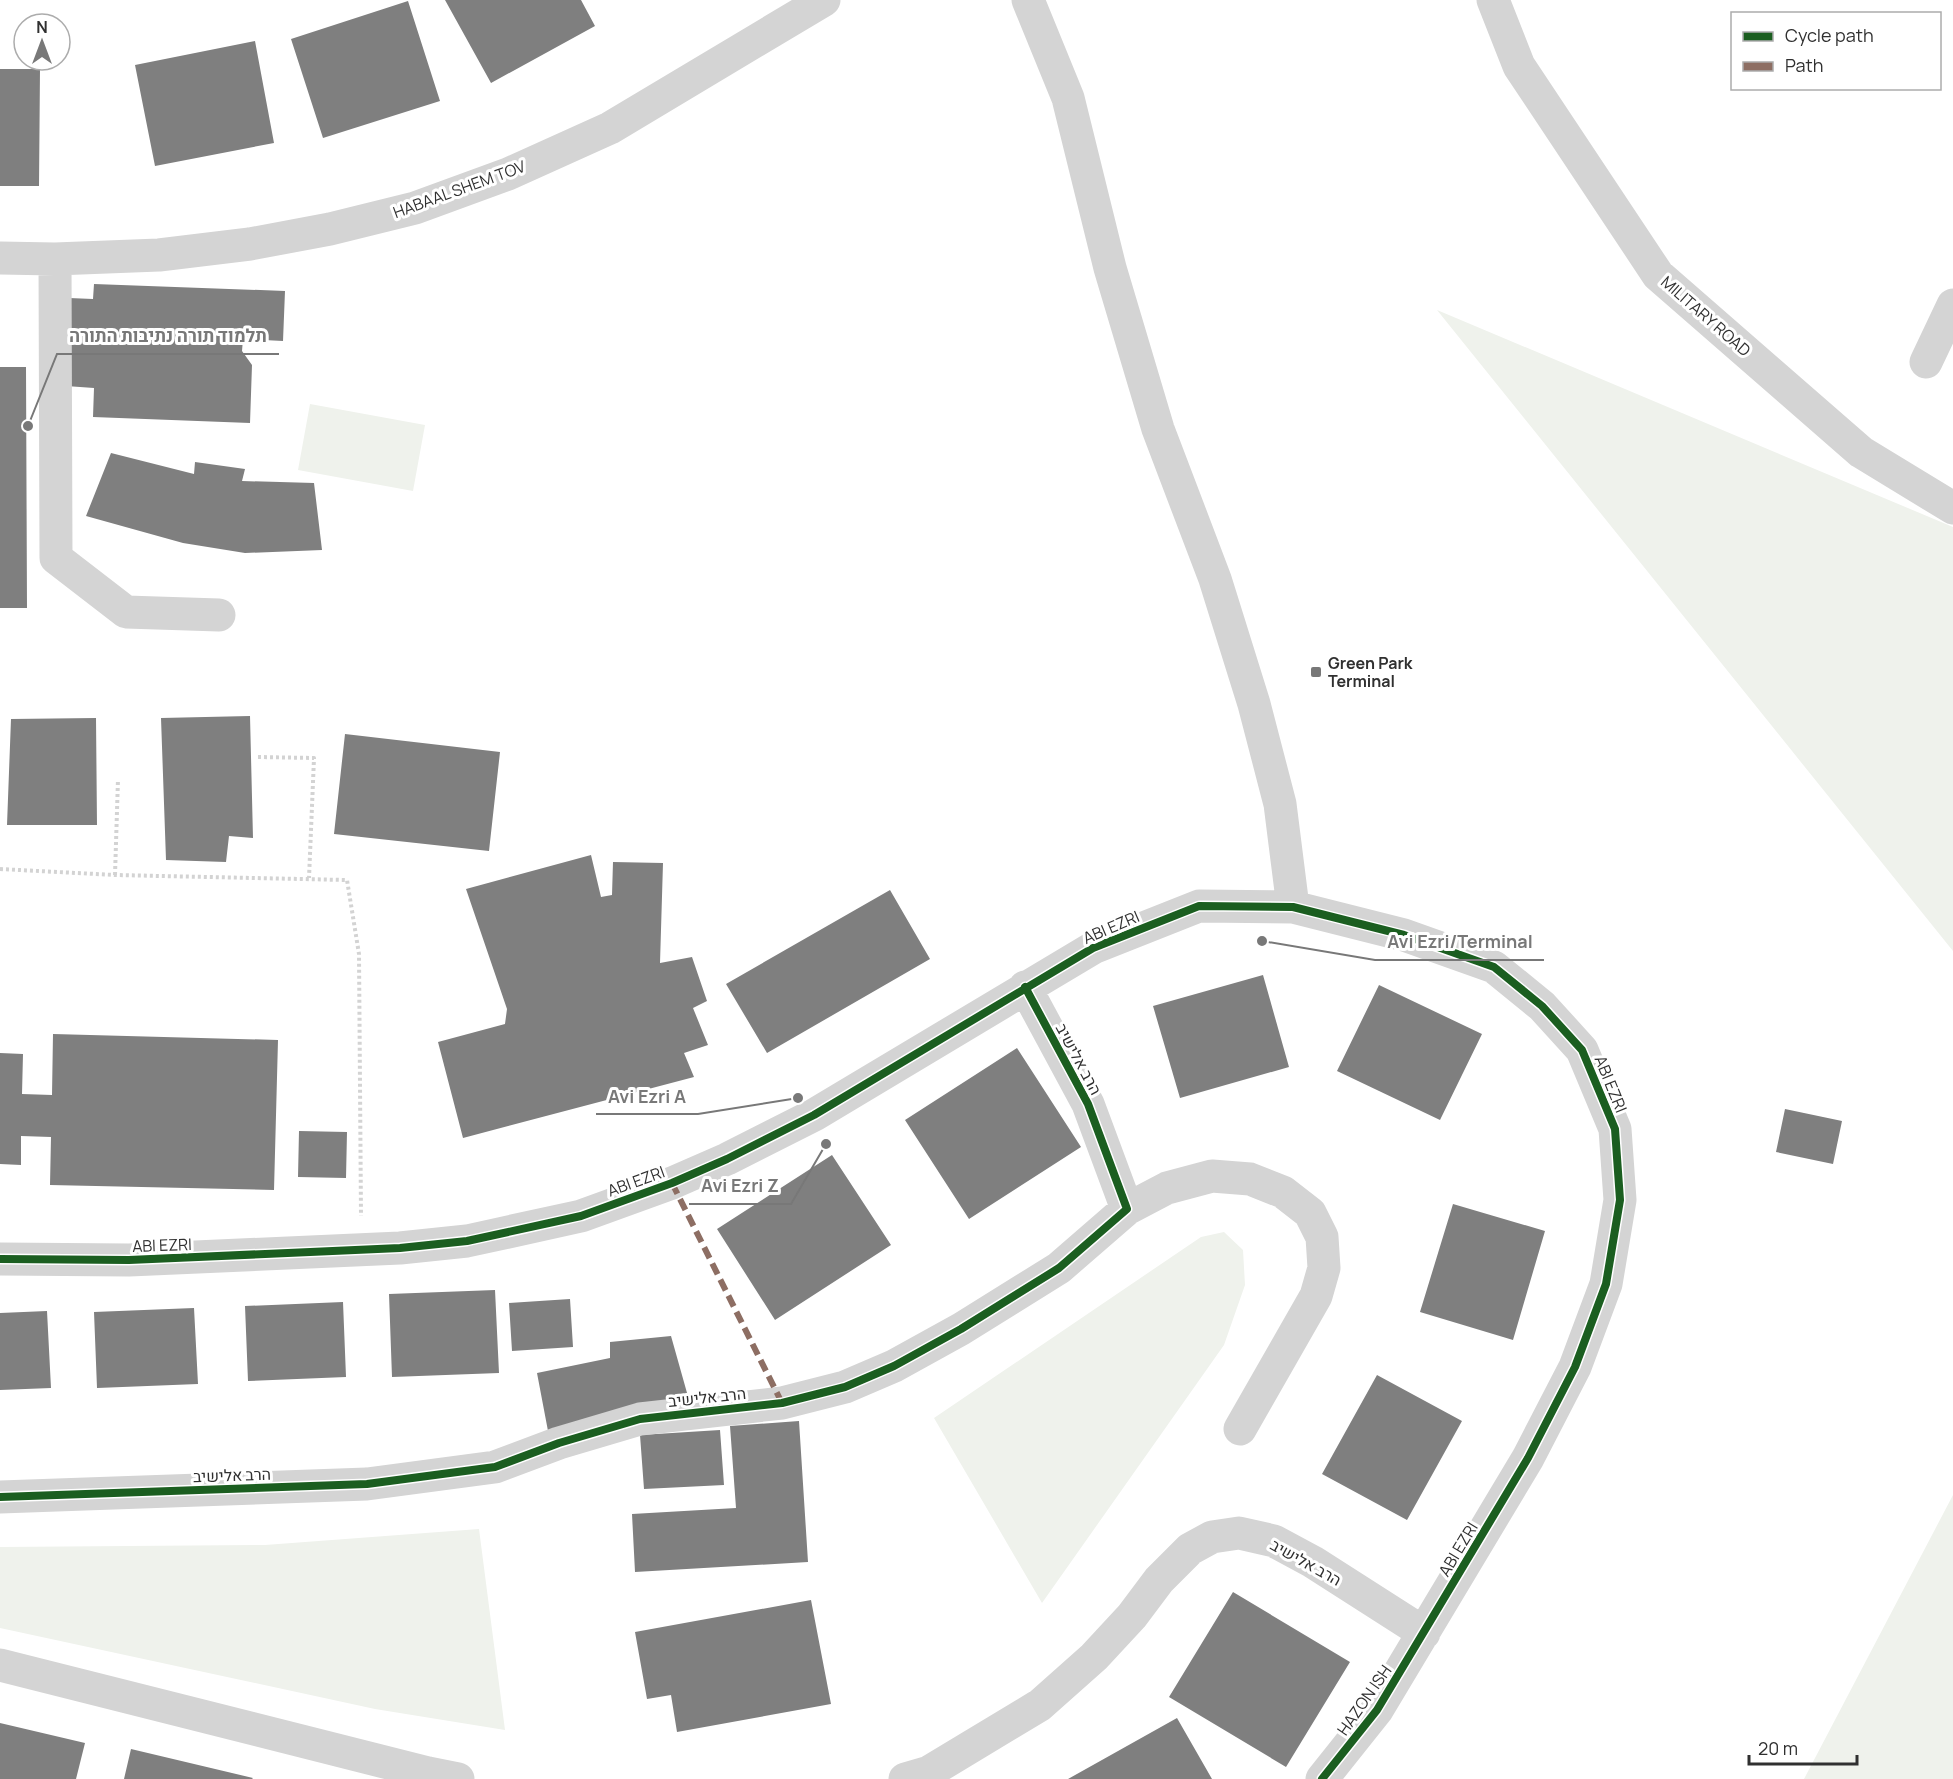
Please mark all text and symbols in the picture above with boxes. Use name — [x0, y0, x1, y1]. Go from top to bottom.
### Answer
north arrow — [12, 12, 72, 72]
legend — [1731, 12, 1941, 90]
text: N — [36, 16, 48, 38]
text: Cycle path — [1785, 23, 1874, 47]
text: Path — [1785, 53, 1823, 77]
street label: HABAAL SHEM TOV — [390, 155, 528, 223]
street label: MILITARY ROAD — [1657, 271, 1756, 361]
callout: תלמוד תורה נתיבות התורה — [57, 318, 279, 354]
text: תלמוד תורה נתיבות התורה — [69, 323, 267, 347]
place label: Green Park Terminal — [1328, 652, 1413, 692]
marker: Green Park Terminal — [1309, 665, 1323, 679]
street label: ABI EZRI — [1079, 905, 1143, 949]
callout: Avi Ezri/Terminal — [1375, 924, 1544, 960]
text: Avi Ezri/Terminal — [1387, 929, 1533, 953]
street label: הרב אלישיב — [1051, 1019, 1107, 1099]
street label: ABI EZRI — [1590, 1052, 1632, 1116]
callout: Avi Ezri A — [596, 1078, 698, 1114]
text: Avi Ezri A — [608, 1084, 686, 1108]
street label: ABI EZRI — [604, 1160, 668, 1202]
callout: Avi Ezri Z — [689, 1168, 791, 1204]
text: Avi Ezri Z — [701, 1173, 779, 1197]
street label: ABI EZRI — [132, 1233, 192, 1257]
street label: הרב אלישיב — [667, 1382, 747, 1412]
street label: הרב אלישיב — [193, 1463, 271, 1487]
street label: ABI EZRI — [1433, 1518, 1483, 1580]
street label: הרב אלישיב — [1266, 1533, 1346, 1591]
street label: HAZON ISH — [1332, 1660, 1396, 1740]
scale bar — [1749, 1728, 1857, 1766]
text: 20 m — [1758, 1736, 1798, 1760]

